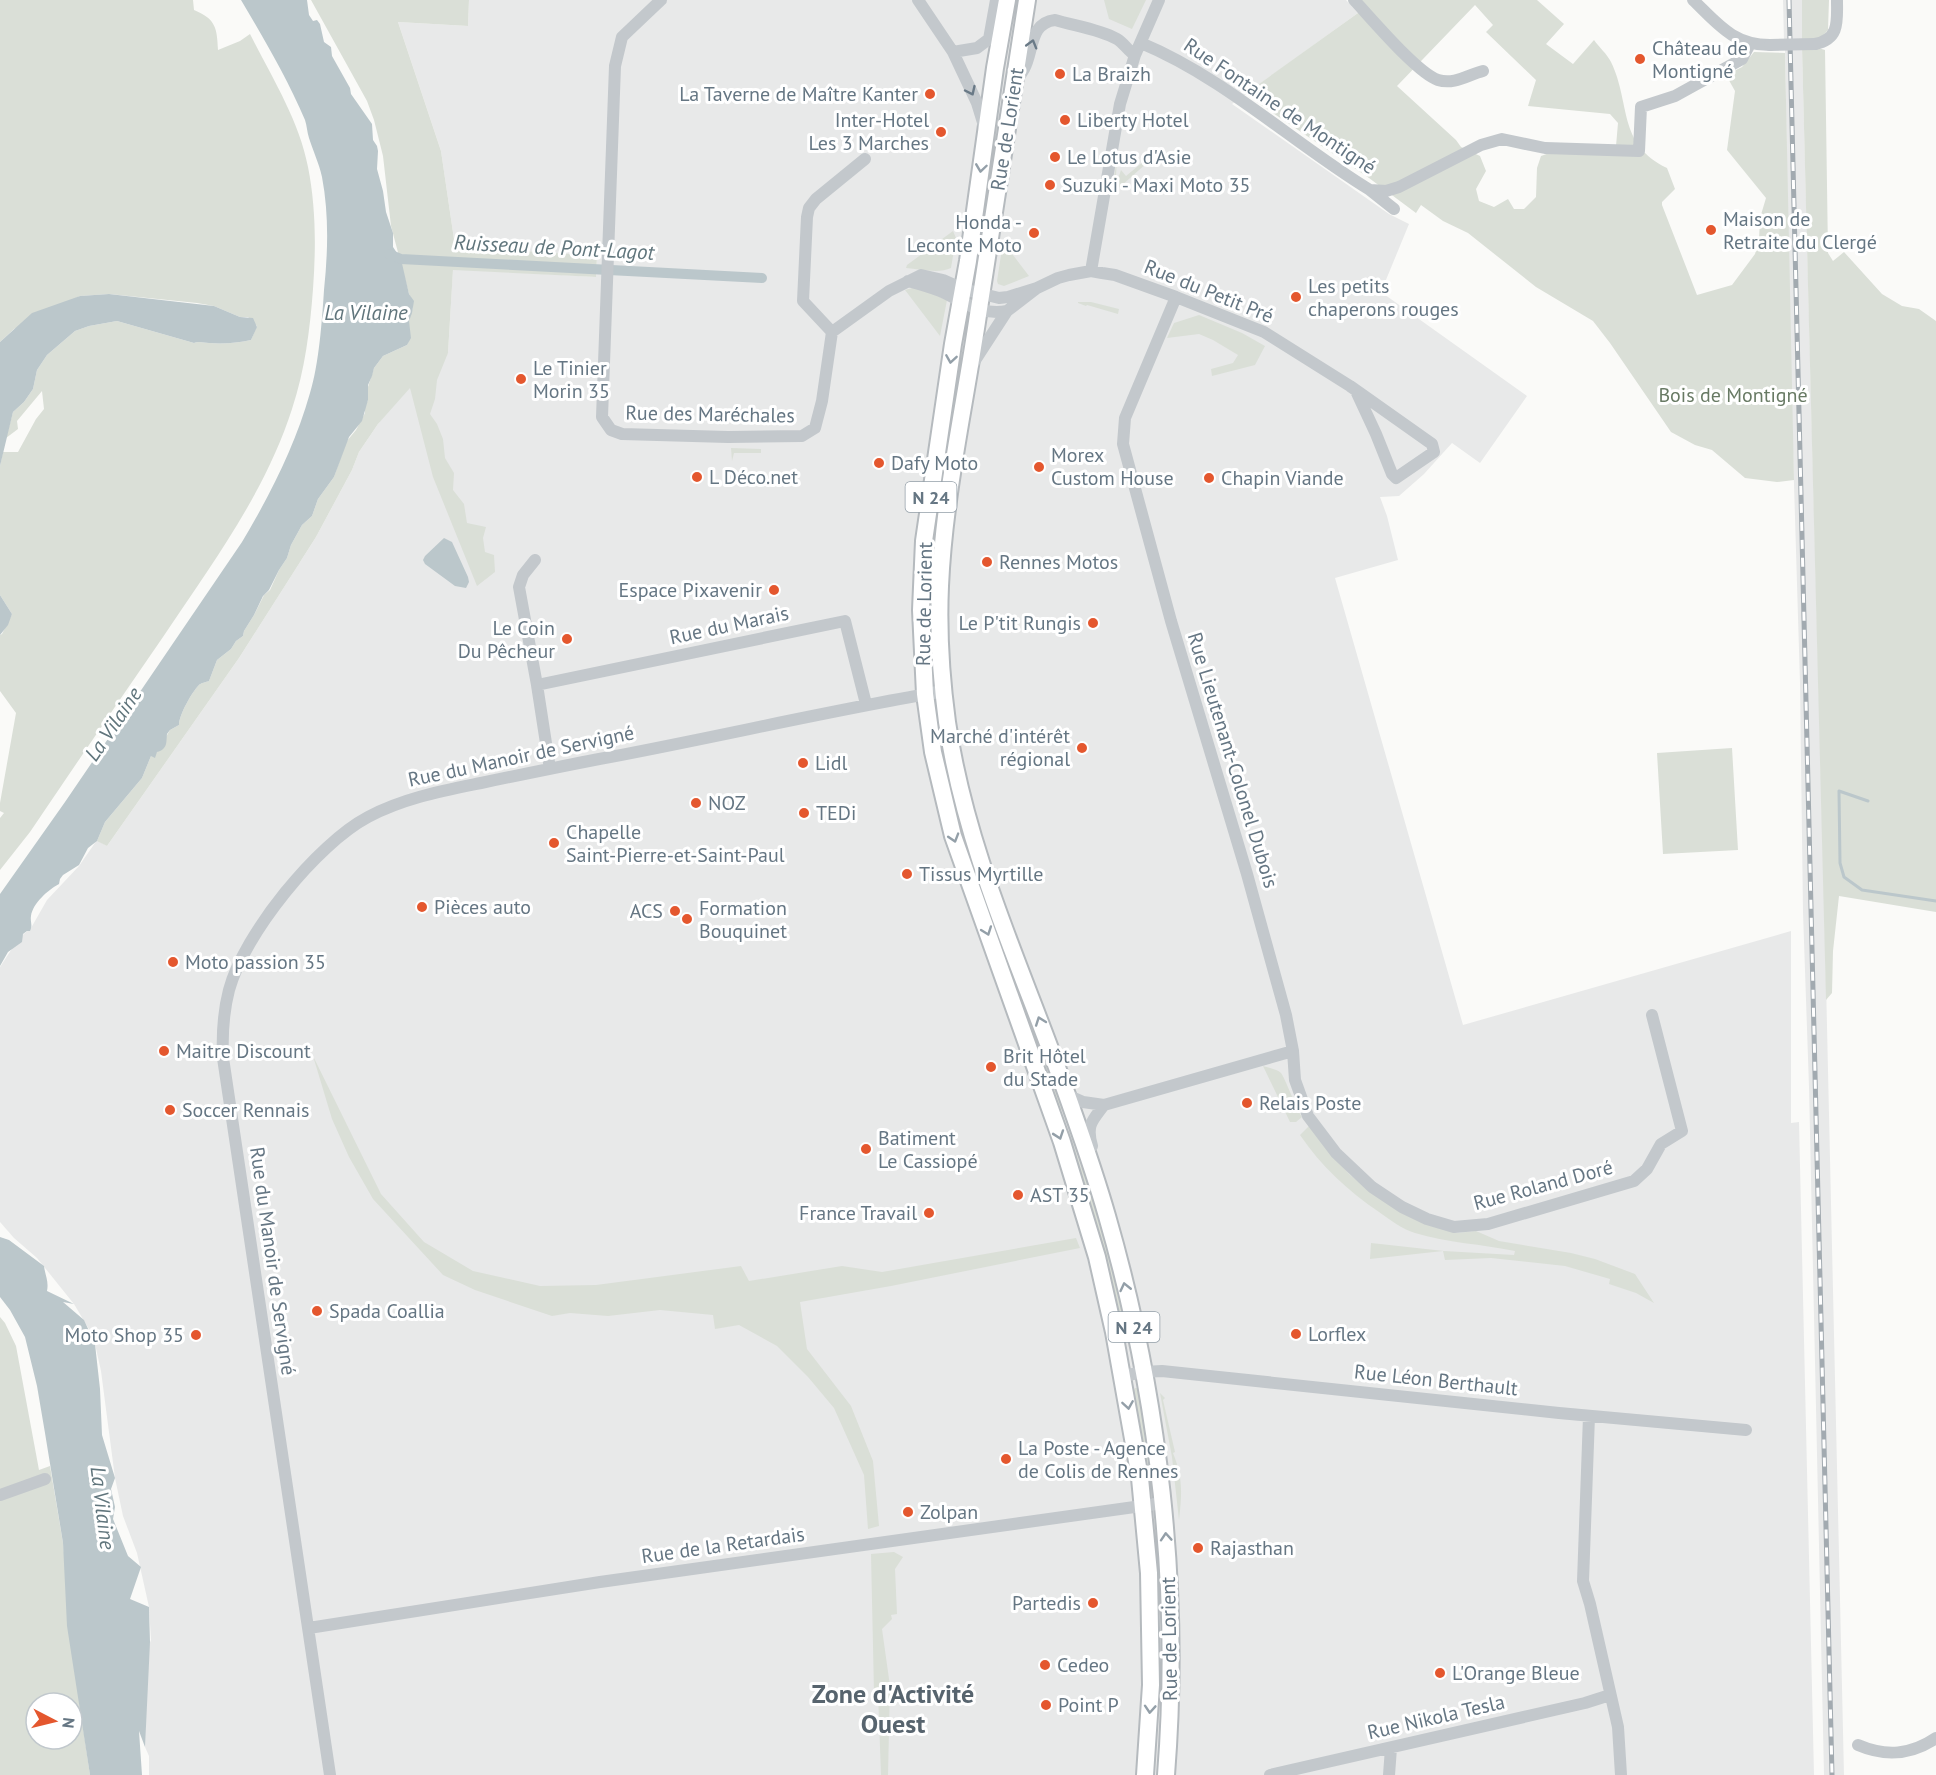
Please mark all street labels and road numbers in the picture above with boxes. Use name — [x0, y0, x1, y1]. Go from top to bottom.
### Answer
street label: Rue Fontaine de Montigné — [1179, 32, 1381, 180]
street label: Rue de Lorient — [984, 65, 1030, 192]
street label: Rue du Petit Pré — [1141, 253, 1277, 329]
street label: Rue des Maréchales — [625, 400, 795, 428]
road number: N 24 — [906, 482, 956, 512]
street label: Rue de Lorient — [910, 541, 938, 666]
street label: Rue du Marais — [667, 600, 791, 650]
street label: Rue Lieutenant-Colonel Dubois — [1182, 629, 1284, 891]
street label: Rue du Manoir de Servigné — [406, 719, 636, 793]
street label: Rue du Manoir de Servigné — [244, 1145, 302, 1377]
street label: Rue Roland Doré — [1470, 1154, 1616, 1216]
road number: N 24 — [1108, 1312, 1160, 1342]
street label: Rue Léon Berthault — [1353, 1358, 1519, 1402]
street label: Rue de la Retardais — [640, 1521, 806, 1569]
street label: Rue de Lorient — [1155, 1576, 1183, 1701]
street label: Rue Nikola Tesla — [1365, 1689, 1507, 1745]

